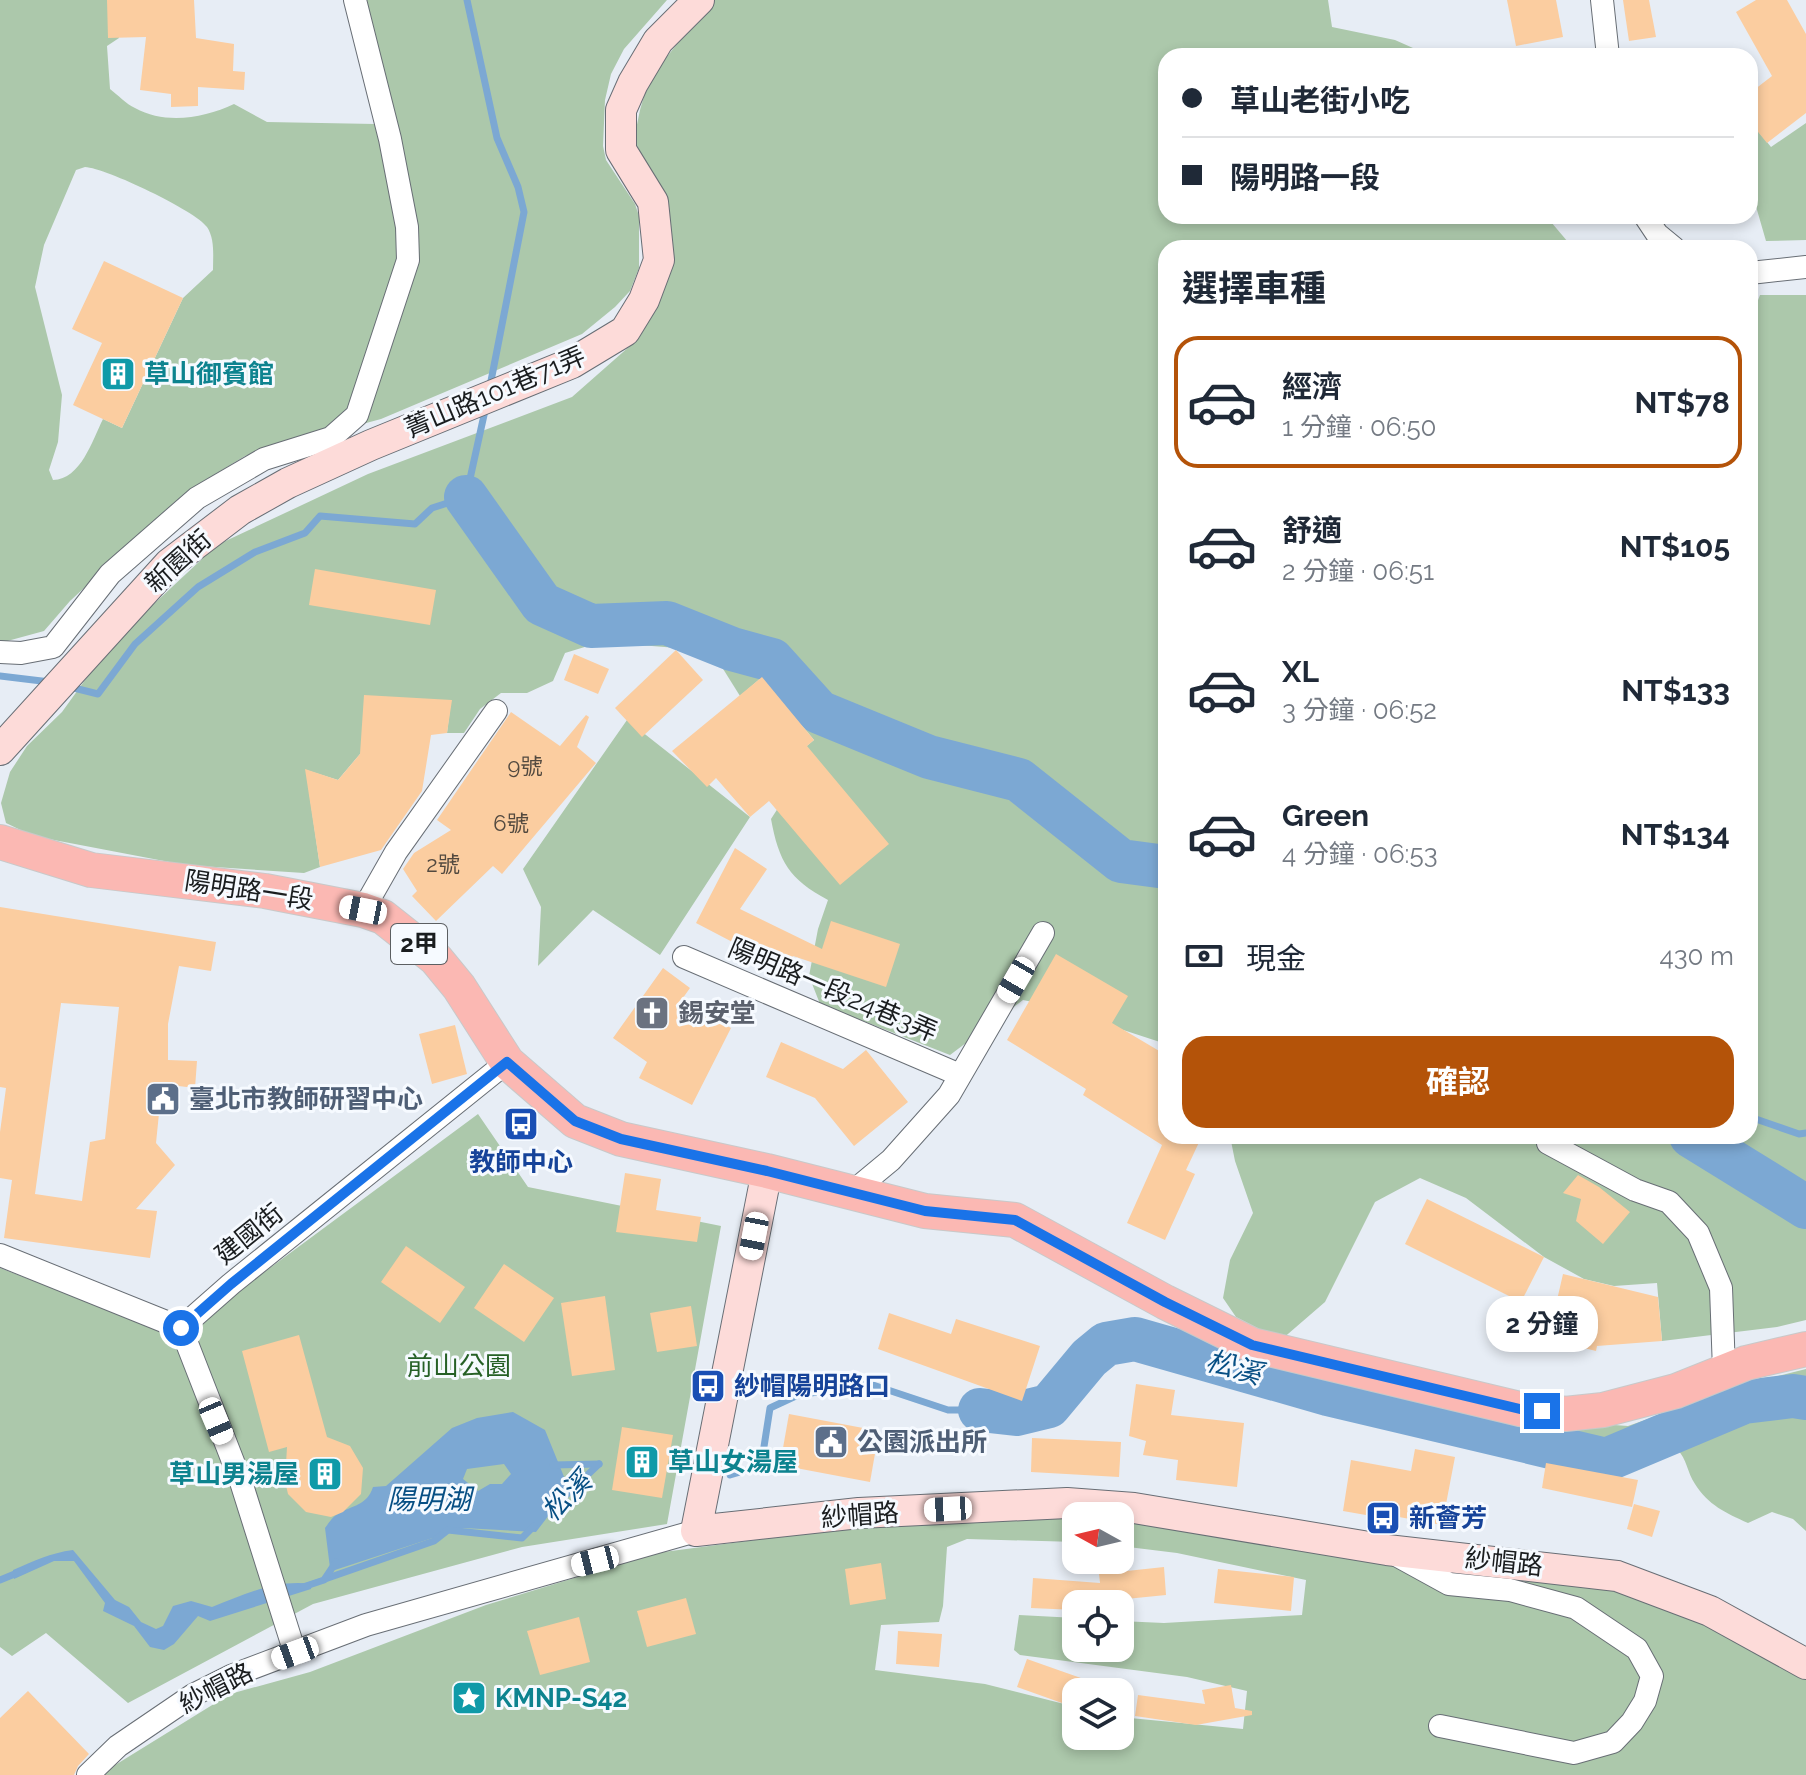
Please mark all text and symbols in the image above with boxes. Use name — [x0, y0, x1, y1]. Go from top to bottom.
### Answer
text: 草山老街小吃 — [1230, 83, 1410, 118]
text: 陽明路一段 — [1230, 160, 1380, 195]
text: 選擇車種 — [1182, 267, 1326, 309]
street label: 菁山路101巷71弄 — [400, 340, 590, 444]
building icon: 草山御賓館 — [99, 355, 137, 393]
place label: 草山御賓館 — [144, 359, 274, 389]
icon: car — [1186, 366, 1258, 438]
text: 經濟 — [1282, 369, 1342, 404]
text: NT$78 — [1635, 385, 1730, 420]
text: 1 分鐘 · 06:50 — [1282, 412, 1437, 442]
icon: car — [1186, 510, 1258, 582]
text: 舒適 — [1282, 513, 1342, 548]
street label: 新園街 — [139, 524, 217, 598]
text: NT$105 — [1620, 529, 1730, 564]
text: 2 分鐘 · 06:51 — [1282, 556, 1434, 586]
icon: car — [1186, 654, 1258, 726]
text: XL — [1282, 654, 1319, 689]
text: NT$133 — [1621, 673, 1730, 708]
text: 3 分鐘 · 06:52 — [1282, 695, 1437, 725]
house number: 9號 — [508, 753, 542, 779]
icon: car — [1186, 798, 1258, 870]
text: Green — [1282, 798, 1369, 833]
house number: 6號 — [493, 810, 529, 836]
text: NT$134 — [1621, 817, 1730, 852]
text: 4 分鐘 · 06:53 — [1282, 839, 1438, 869]
house number: 2號 — [426, 851, 460, 877]
street label: 陽明路一段 — [182, 865, 316, 915]
car — [337, 894, 389, 926]
road number: 2甲 — [391, 924, 447, 964]
street label: 陽明路一段24巷3弄 — [724, 933, 942, 1047]
icon: cash — [1182, 934, 1226, 978]
text: 現金 — [1246, 941, 1306, 976]
text: 430 m — [1659, 941, 1734, 971]
car — [994, 953, 1038, 1007]
church icon: 錫安堂 — [633, 994, 671, 1032]
place label: 錫安堂 — [678, 998, 756, 1028]
button: 確認 — [1182, 1036, 1734, 1128]
public building icon: 臺北市教師研習中心 — [144, 1080, 182, 1118]
place label: 臺北市教師研習中心 — [189, 1084, 423, 1114]
bus stop icon: 教師中心 — [502, 1105, 540, 1143]
place label: 教師中心 — [469, 1147, 573, 1177]
street label: 建國街 — [209, 1198, 289, 1270]
car — [738, 1210, 770, 1262]
callout: 2 分鐘 — [1486, 1295, 1598, 1351]
text: 2 分鐘 — [1506, 1309, 1578, 1339]
route start — [163, 1310, 199, 1346]
water label: 松溪 — [1202, 1344, 1269, 1392]
park label: 前山公園 — [407, 1351, 511, 1381]
bus stop icon: 紗帽陽明路口 — [689, 1367, 727, 1405]
place label: 紗帽陽明路口 — [734, 1371, 890, 1401]
route end — [1524, 1393, 1560, 1429]
car — [196, 1394, 236, 1448]
public building icon: 公園派出所 — [812, 1423, 850, 1461]
place label: 公園派出所 — [857, 1427, 987, 1457]
building icon: 草山女湯屋 — [623, 1443, 661, 1481]
place label: 草山女湯屋 — [668, 1447, 798, 1477]
building icon: 草山男湯屋 — [306, 1455, 344, 1493]
place label: 草山男湯屋 — [169, 1459, 299, 1489]
water label: 松溪 — [535, 1462, 601, 1528]
water label: 陽明湖 — [387, 1483, 475, 1516]
car — [923, 1496, 973, 1522]
street label: 紗帽路 — [820, 1497, 900, 1533]
bus stop icon: 新薈芳 — [1364, 1499, 1402, 1537]
north arrow — [1062, 1502, 1134, 1574]
map controls — [1062, 1502, 1134, 1750]
place label: 新薈芳 — [1409, 1503, 1487, 1533]
street label: 紗帽路 — [1464, 1543, 1544, 1581]
car — [569, 1544, 621, 1578]
button: locate — [1062, 1590, 1134, 1662]
car — [268, 1634, 322, 1672]
street label: 紗帽路 — [174, 1657, 258, 1719]
button: layers — [1062, 1678, 1134, 1750]
place icon: KMNP-S42 — [450, 1679, 488, 1717]
place label: KMNP-S42 — [495, 1683, 627, 1713]

